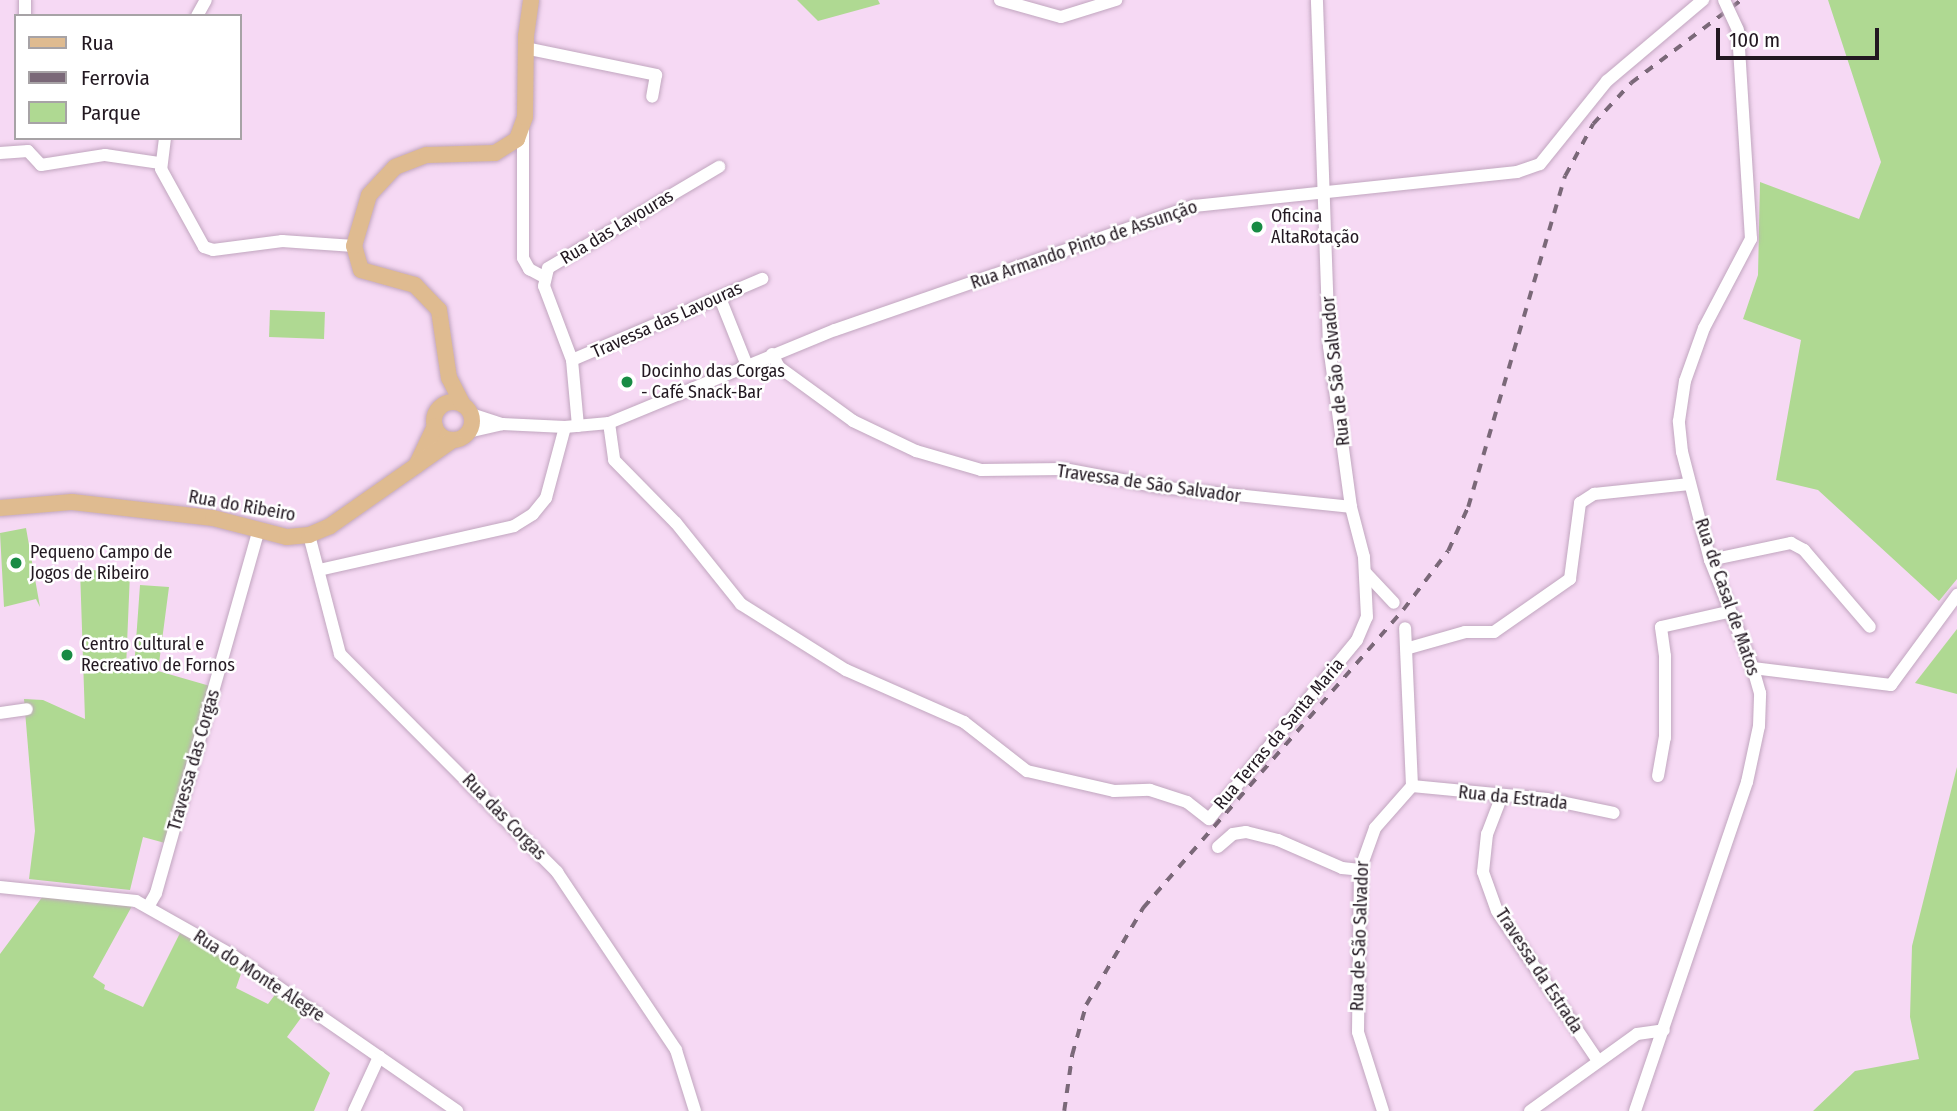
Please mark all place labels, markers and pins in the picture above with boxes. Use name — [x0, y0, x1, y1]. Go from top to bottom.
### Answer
place label: Oficina AltaRotação — [1271, 206, 1359, 248]
marker: Oficina AltaRotação — [1249, 219, 1265, 235]
place label: Docinho das Corgas - Café Snack-Bar — [641, 361, 785, 404]
marker: Docinho das Corgas - Café Snack-Bar — [619, 374, 635, 390]
place label: Pequeno Campo de Jogos de Ribeiro — [30, 542, 172, 584]
marker: Pequeno Campo de Jogos de Ribeiro — [8, 555, 24, 571]
place label: Centro Cultural e Recreativo de Fornos — [81, 634, 235, 676]
marker: Centro Cultural e Recreativo de Fornos — [59, 647, 75, 663]

